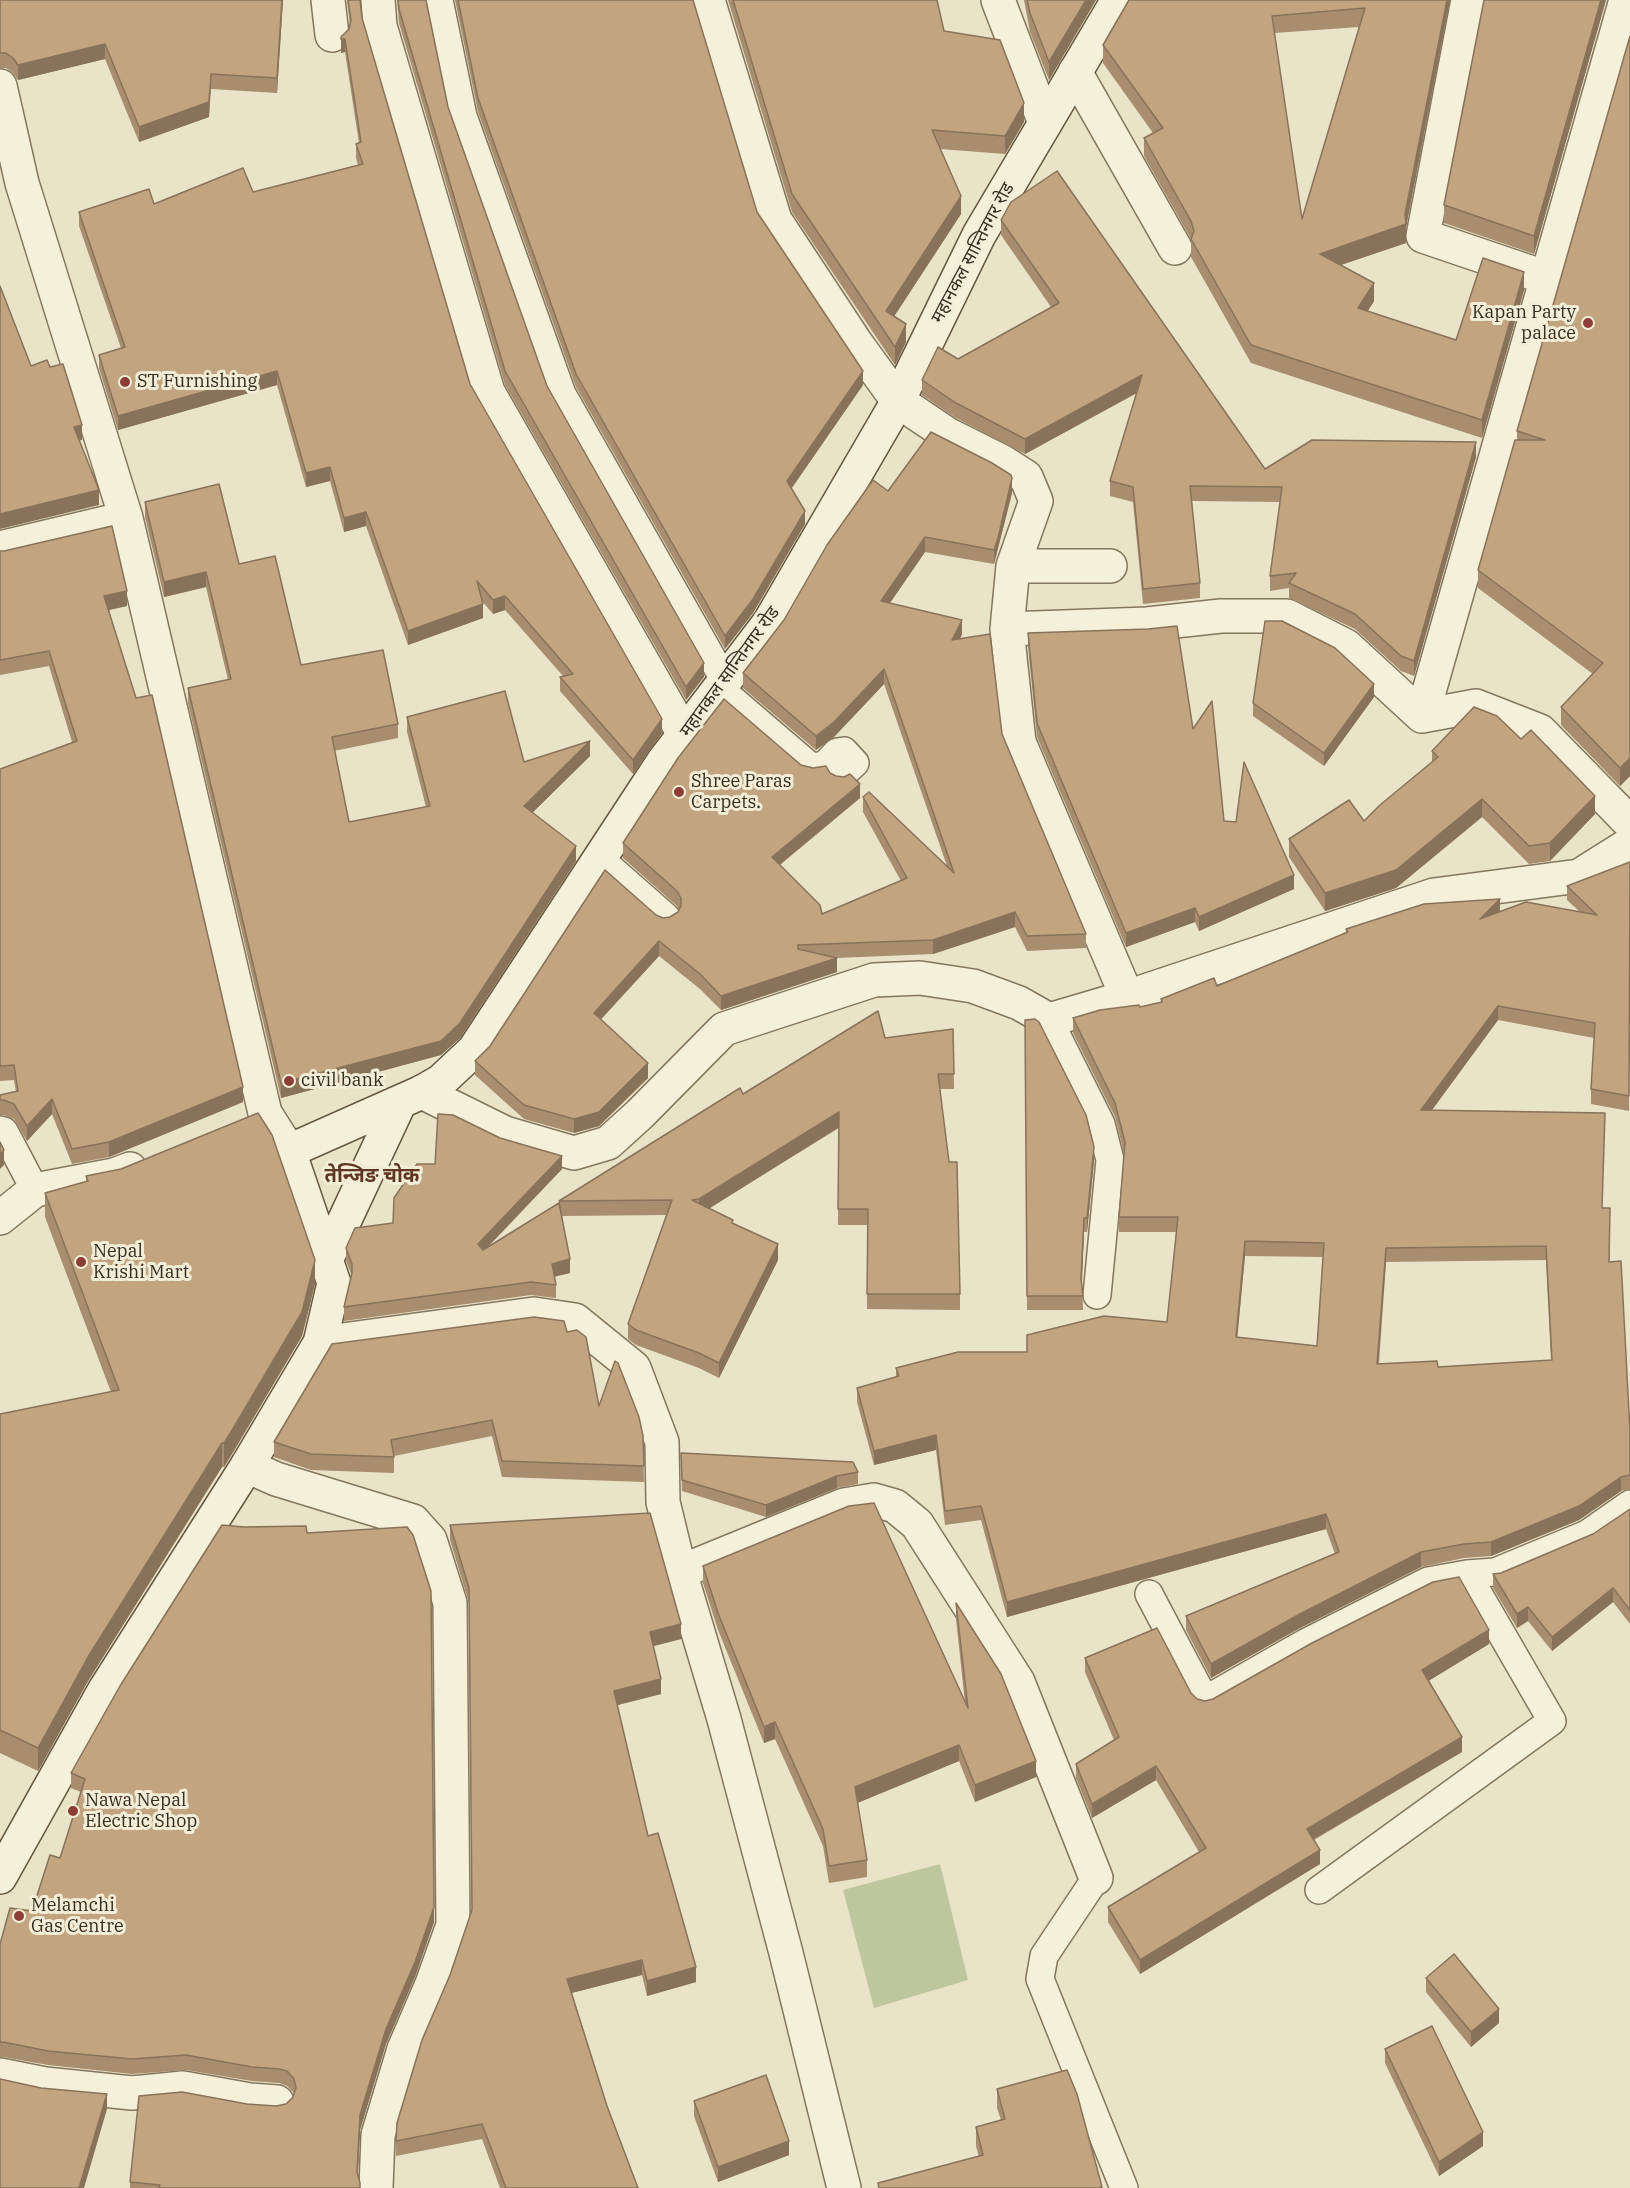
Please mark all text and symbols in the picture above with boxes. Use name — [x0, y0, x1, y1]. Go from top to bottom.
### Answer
street label: महानकल सान्तिनगर रोड — [927, 179, 1019, 327]
place label: Kapan Party palace — [1472, 302, 1576, 344]
marker: Kapan Party palace — [1581, 316, 1595, 330]
place label: ST Furnishing — [137, 371, 257, 393]
marker: ST Furnishing — [118, 375, 132, 389]
street label: महानकल सान्तिनगर रोड — [675, 603, 785, 741]
place label: Shree Paras Carpets. — [691, 771, 792, 814]
marker: Shree Paras Carpets. — [672, 785, 686, 799]
place label: civil bank — [301, 1070, 384, 1092]
marker: civil bank — [282, 1074, 296, 1088]
district label: तेन्जिङ चोक — [325, 1164, 419, 1188]
place label: Nepal Krishi Mart — [93, 1241, 189, 1284]
marker: Nepal Krishi Mart — [74, 1255, 88, 1269]
place label: Nawa Nepal Electric Shop — [85, 1790, 197, 1832]
marker: Nawa Nepal Electric Shop — [66, 1804, 80, 1818]
place label: Melamchi Gas Centre — [31, 1895, 124, 1938]
marker: Melamchi Gas Centre — [12, 1909, 26, 1923]

